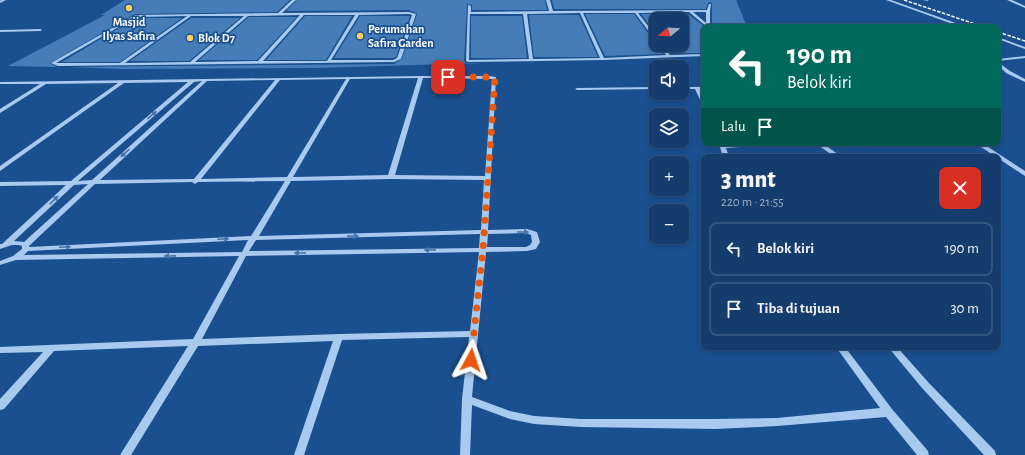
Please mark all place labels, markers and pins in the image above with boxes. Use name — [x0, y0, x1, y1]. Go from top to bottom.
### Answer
marker: Masjid Ilyas Safira — [124, 3, 134, 13]
place label: Masjid Ilyas Safira — [103, 16, 156, 43]
place label: Perumahan Safira Garden — [368, 23, 434, 49]
marker: Perumahan Safira Garden — [355, 31, 365, 41]
place label: Blok D7 — [198, 32, 235, 44]
marker: Blok D7 — [185, 33, 195, 43]
pin — [431, 60, 465, 94]

